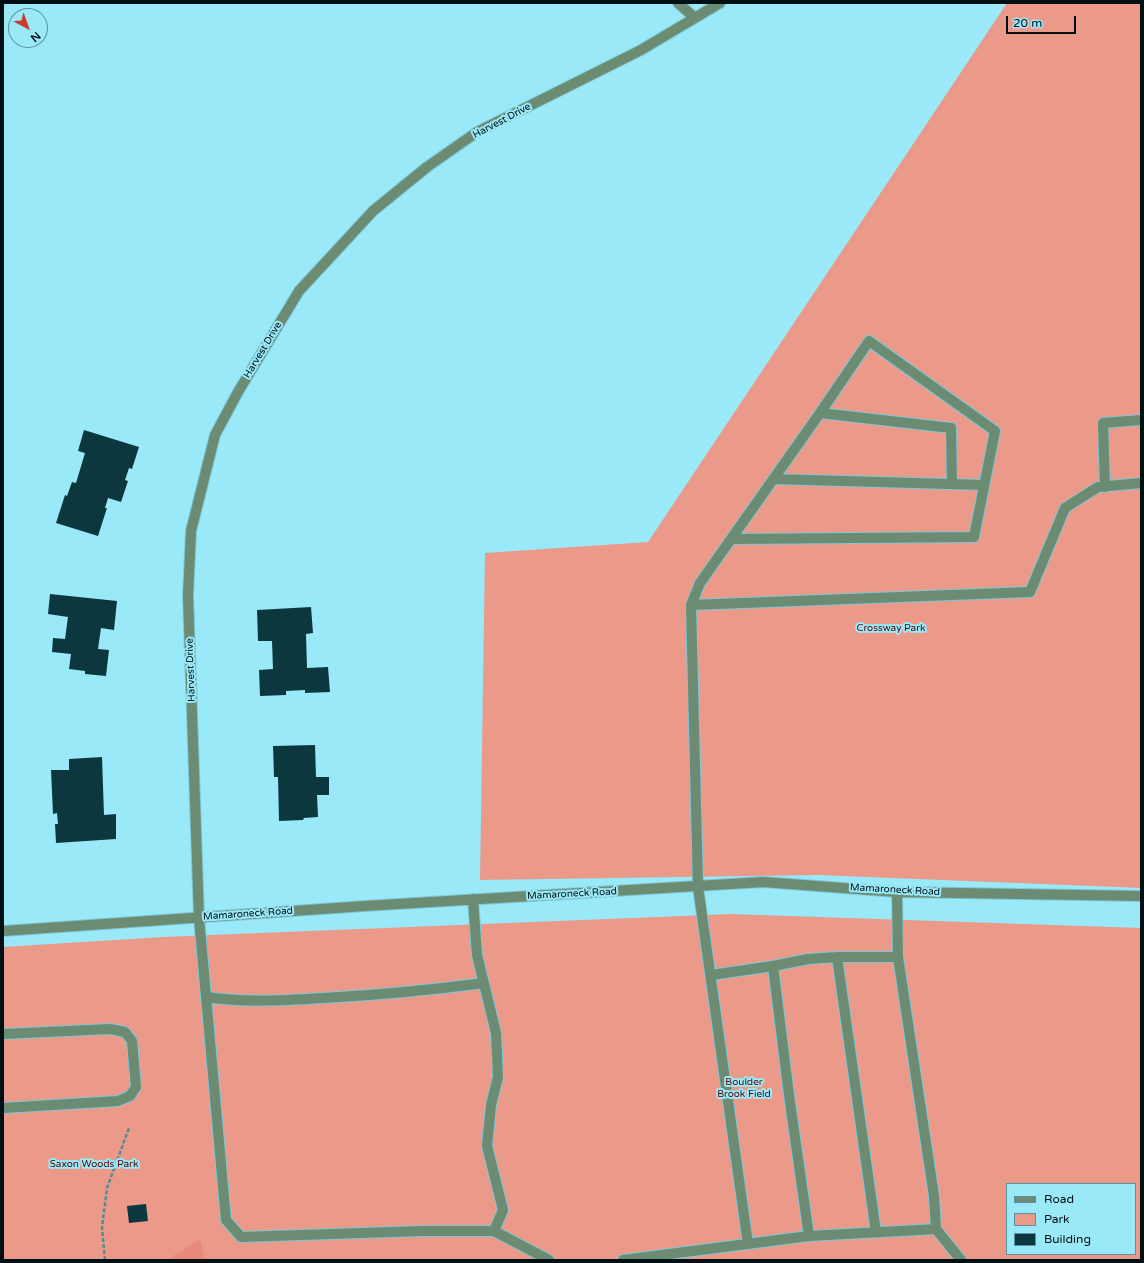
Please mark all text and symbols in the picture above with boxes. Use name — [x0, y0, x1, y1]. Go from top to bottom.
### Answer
north arrow — [8, 8, 48, 48]
scale bar — [1008, 8, 1078, 34]
text: 20 m — [1013, 16, 1042, 30]
text: N — [28, 29, 43, 44]
street label: Harvest Drive — [471, 101, 533, 141]
street label: Harvest Drive — [241, 320, 285, 380]
park label: Crossway Park — [857, 622, 925, 634]
street label: Harvest Drive — [184, 638, 198, 702]
street label: Mamaroneck Road — [850, 882, 940, 898]
street label: Mamaroneck Road — [527, 886, 617, 902]
street label: Mamaroneck Road — [203, 905, 293, 923]
park label: Boulder Brook Field — [717, 1076, 771, 1100]
park label: Saxon Woods Park — [50, 1158, 138, 1170]
legend — [1006, 1183, 1136, 1255]
text: Road — [1044, 1192, 1074, 1206]
text: Park — [1044, 1212, 1070, 1226]
text: Building — [1044, 1232, 1091, 1246]

